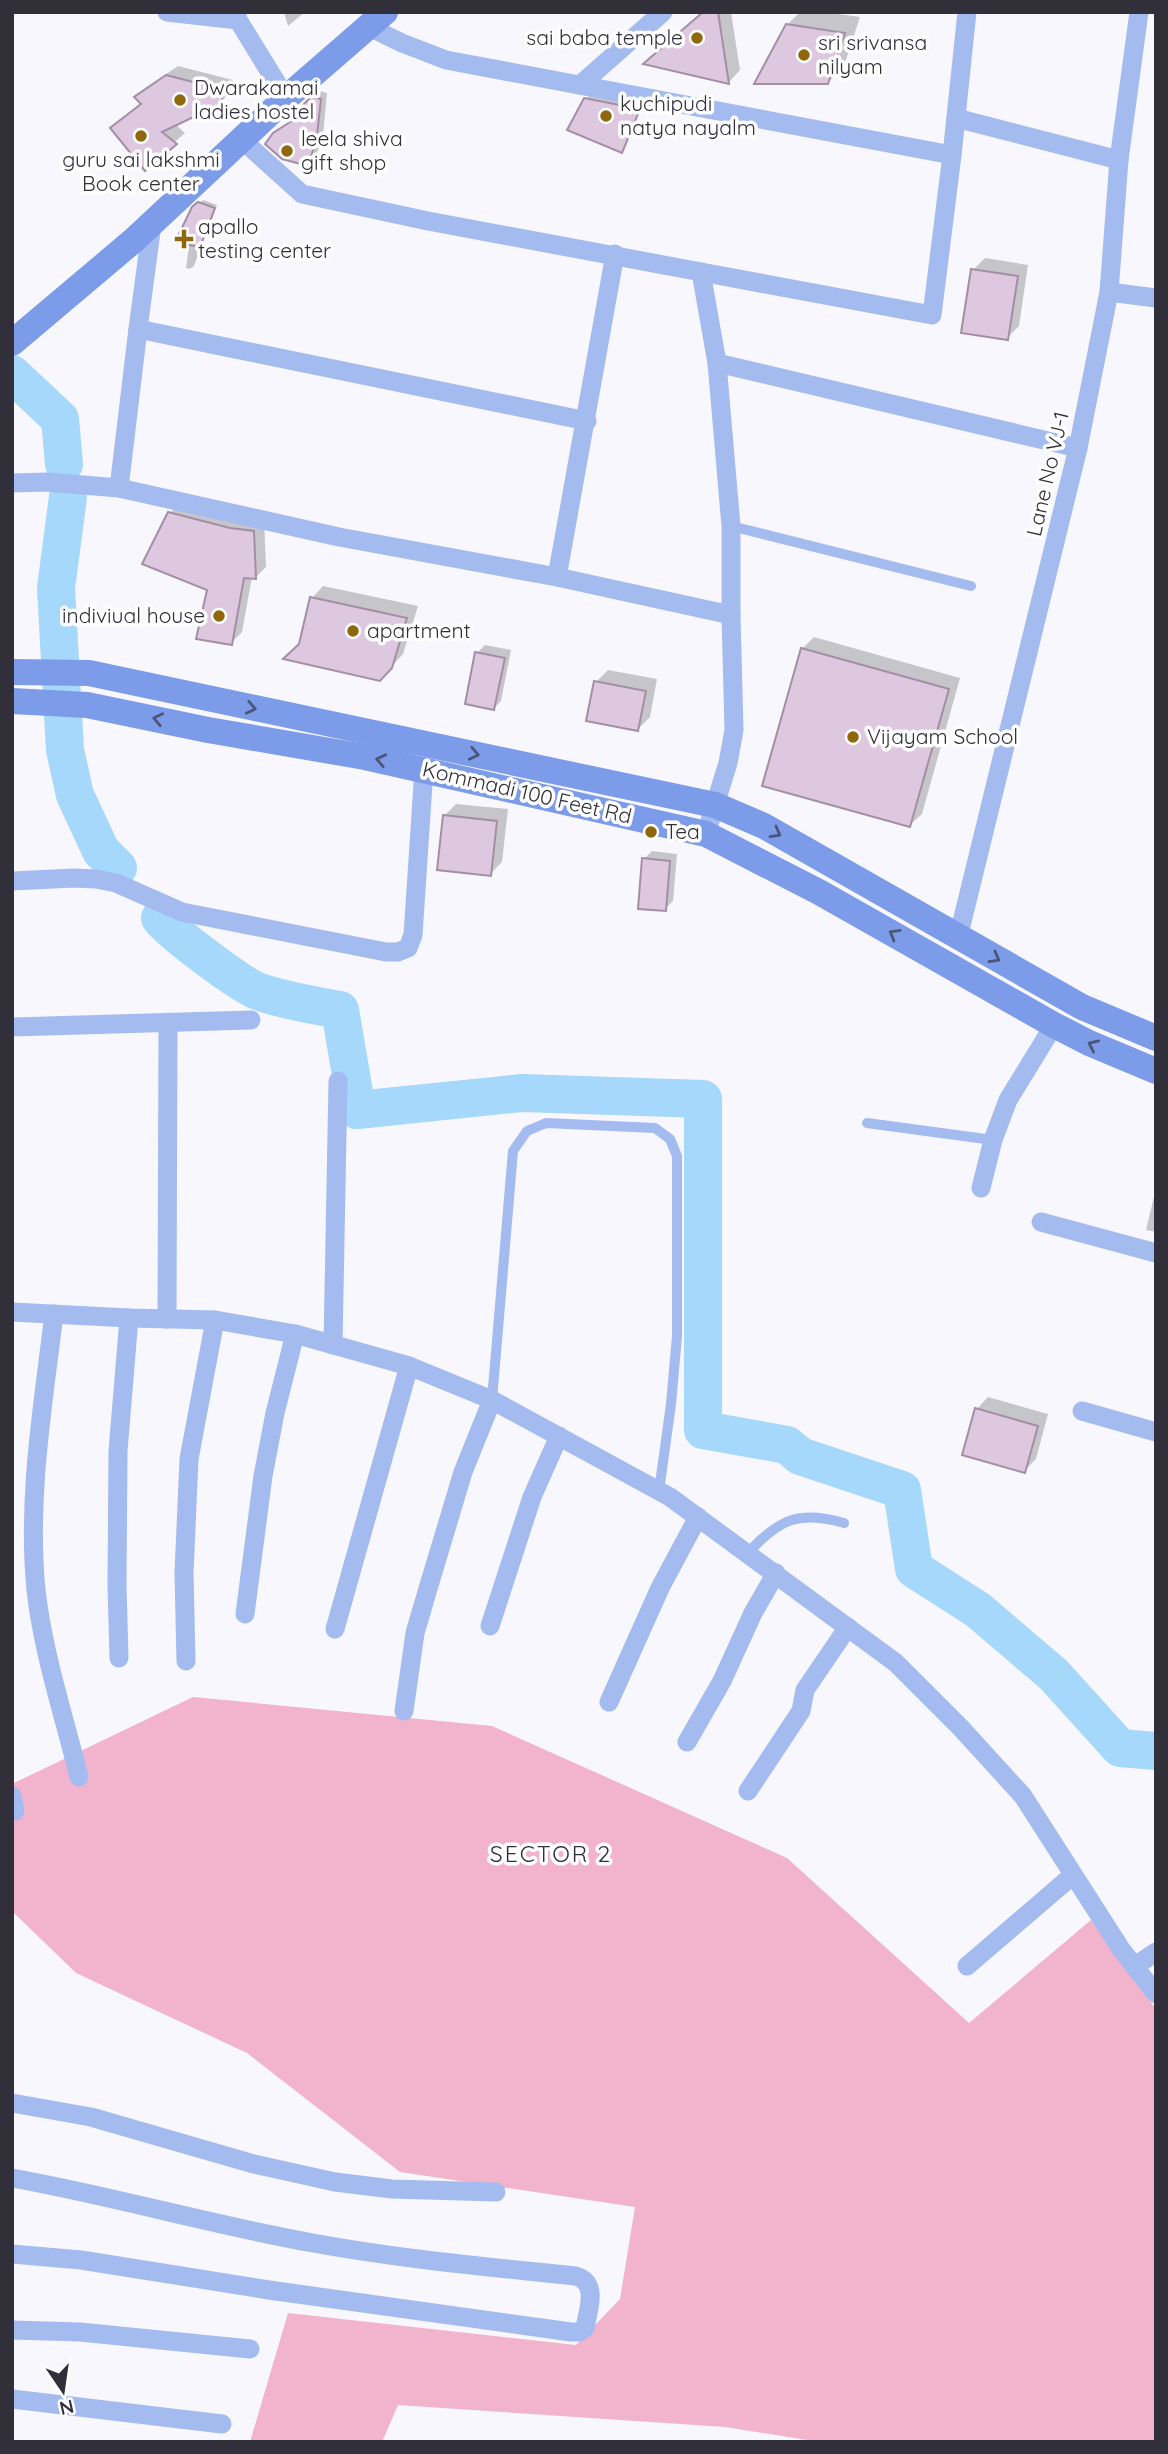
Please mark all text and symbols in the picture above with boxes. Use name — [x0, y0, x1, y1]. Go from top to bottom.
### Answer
place label: sai baba temple — [526, 24, 683, 50]
place label: sri srivansa nilyam — [818, 29, 927, 79]
marker: sai baba temple — [689, 30, 705, 46]
marker: sri srivansa nilyam — [796, 47, 812, 63]
place label: Dwarakamai ladies hostel — [194, 74, 319, 124]
place label: kuchipudi natya nayalm — [620, 90, 756, 140]
marker: Dwarakamai ladies hostel — [172, 92, 188, 108]
marker: kuchipudi natya nayalm — [598, 108, 614, 124]
place label: leela shiva gift shop — [301, 125, 403, 175]
marker: guru sai lakshmi Book center — [133, 128, 149, 144]
marker: leela shiva gift shop — [279, 143, 295, 159]
place label: guru sai lakshmi Book center — [62, 146, 220, 196]
place label: apallo testing center — [198, 213, 331, 263]
marker: apallo testing center — [176, 231, 192, 247]
street label: Lane No VJ-1 — [1020, 409, 1074, 539]
place label: indiviual house — [62, 602, 205, 628]
marker: indiviual house — [211, 608, 227, 624]
place label: apartment — [367, 617, 471, 643]
marker: apartment — [345, 623, 361, 639]
one-way arrow — [245, 700, 257, 715]
one-way arrow — [152, 713, 164, 728]
place label: Vijayam School — [867, 723, 1018, 749]
marker: Vijayam School — [845, 729, 861, 745]
one-way arrow — [468, 746, 480, 761]
one-way arrow — [375, 754, 387, 769]
street label: Kommadi 100 Feet Rd — [420, 755, 634, 829]
place label: Tea — [665, 818, 700, 844]
marker: Tea — [643, 824, 659, 840]
one-way arrow — [769, 825, 782, 838]
one-way arrow — [888, 930, 901, 943]
one-way arrow — [988, 950, 1000, 963]
one-way arrow — [1088, 1039, 1100, 1053]
district label: SECTOR 2 — [490, 1839, 612, 1868]
north arrow — [28, 2356, 98, 2426]
text: N — [57, 2394, 76, 2421]

